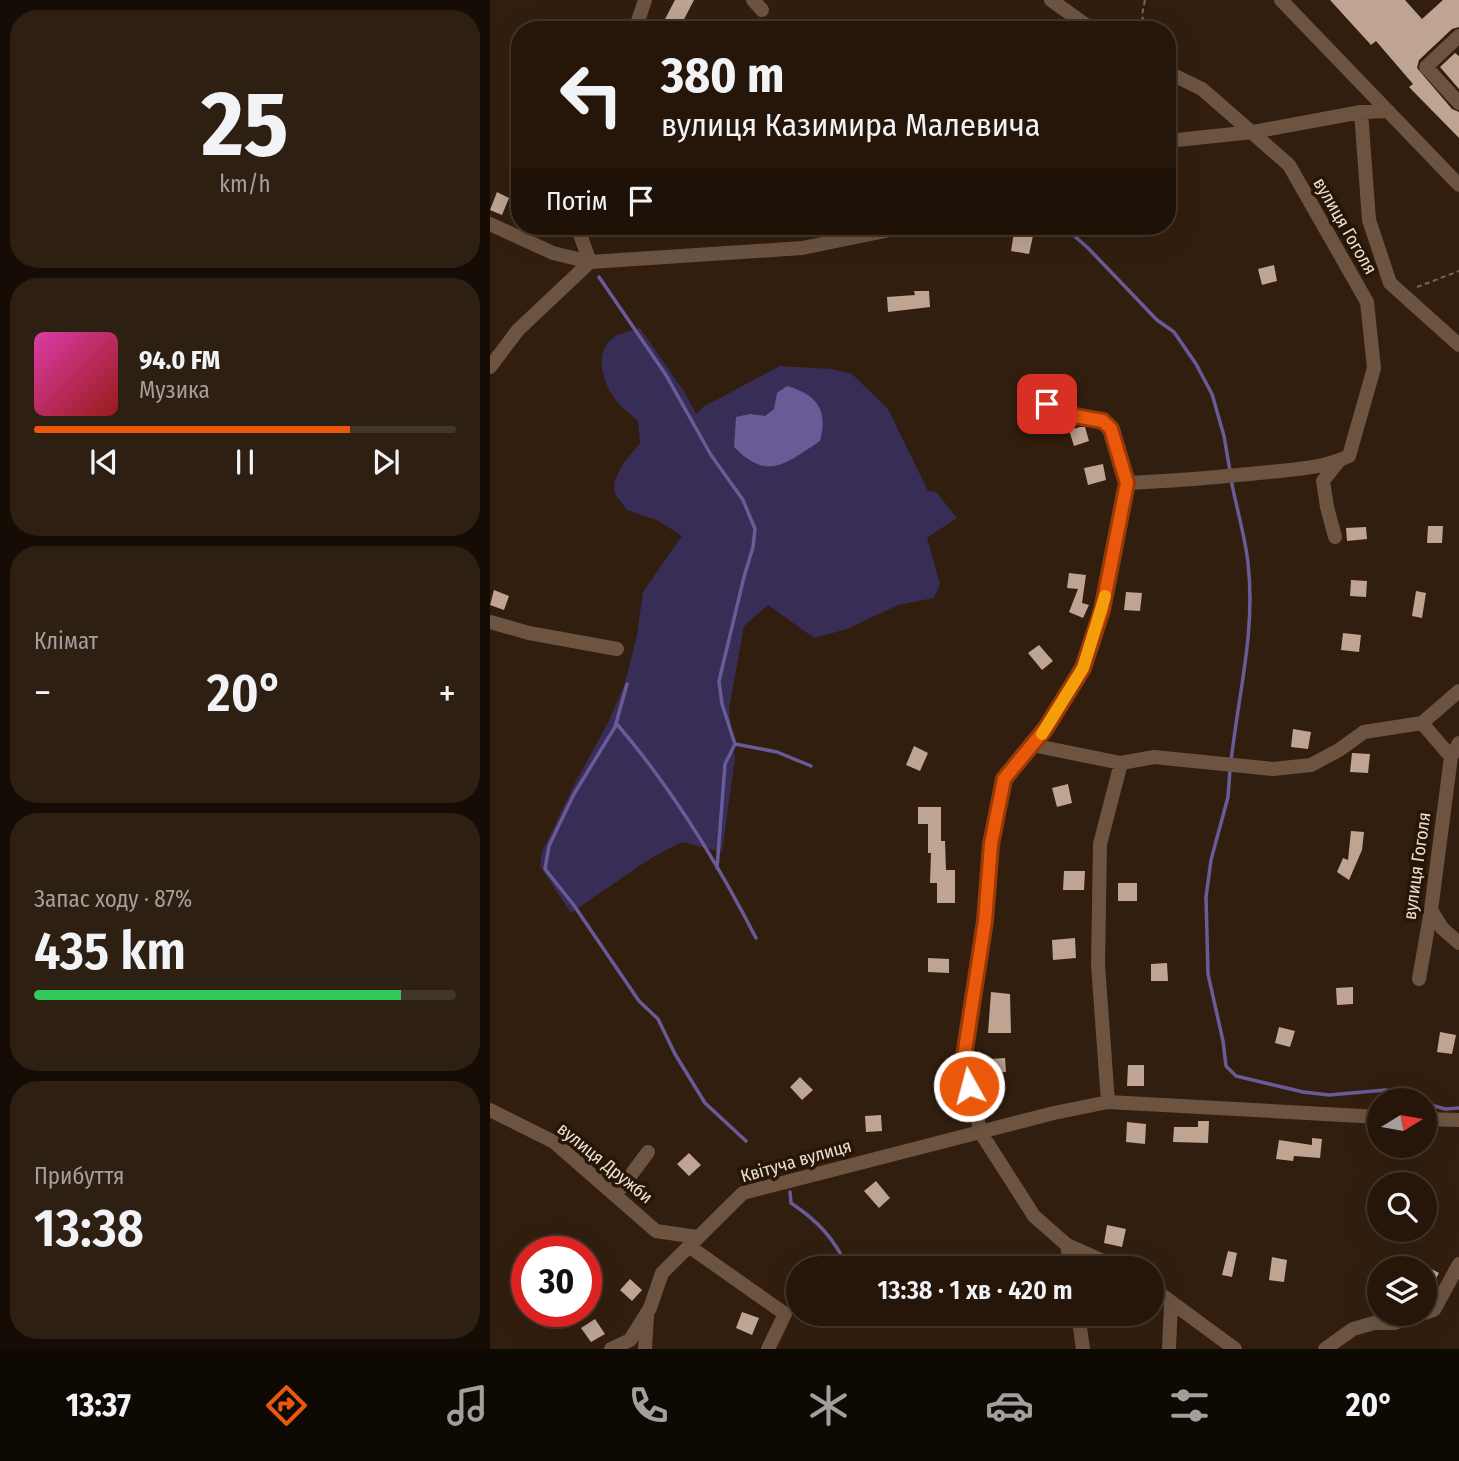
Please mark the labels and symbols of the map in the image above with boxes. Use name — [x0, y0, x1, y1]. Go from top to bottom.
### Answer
street label: вулиця Гоголя — [1308, 174, 1382, 278]
pin — [1017, 374, 1077, 434]
street label: вулиця Гоголя — [1399, 811, 1435, 921]
position arrow — [932, 1049, 1006, 1123]
north arrow — [1367, 1088, 1437, 1158]
street label: вулиця Дружби — [553, 1118, 657, 1208]
street label: Квітуча вулиця — [738, 1135, 854, 1187]
speed limit sign: 30 — [511, 1236, 602, 1327]

